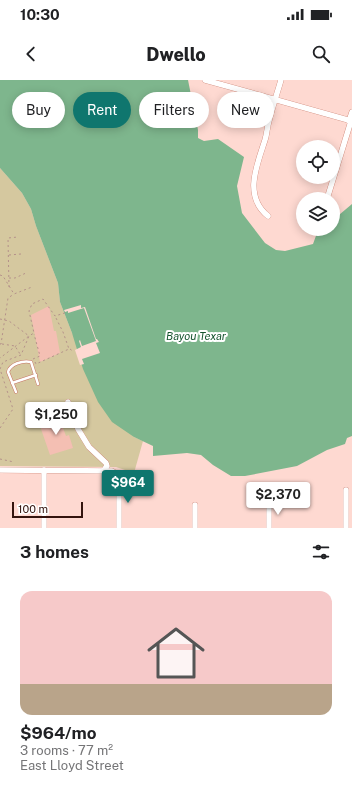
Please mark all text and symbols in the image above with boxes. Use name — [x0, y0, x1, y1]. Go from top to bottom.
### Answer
text: 10:30 — [20, 6, 60, 23]
icon: back — [20, 43, 42, 65]
icon: search — [310, 43, 332, 65]
text: Dwello — [146, 44, 206, 65]
chip: Buy — [12, 92, 65, 128]
chip: Rent — [73, 92, 131, 128]
chip: Filters — [139, 92, 209, 128]
chip: New — [217, 92, 274, 128]
map controls — [296, 140, 340, 236]
button: locate — [296, 140, 340, 184]
button: layers — [296, 192, 340, 236]
water label: Bayou Texar — [166, 330, 227, 342]
pin: $1,250 — [23, 402, 89, 436]
text: $1,250 — [34, 407, 78, 422]
pin: $964 — [104, 470, 152, 504]
text: $964 — [111, 475, 145, 490]
pin: $2,370 — [245, 482, 311, 516]
text: $2,370 — [255, 487, 301, 502]
scale bar — [12, 500, 83, 519]
text: 100 m — [18, 503, 48, 515]
icon: filters — [310, 541, 332, 563]
text: 3 homes — [20, 542, 89, 562]
icon: home — [140, 617, 212, 689]
text: $964/mo — [20, 723, 97, 743]
text: 3 rooms · 77 m² — [20, 743, 113, 758]
text: East Lloyd Street — [20, 758, 124, 773]

